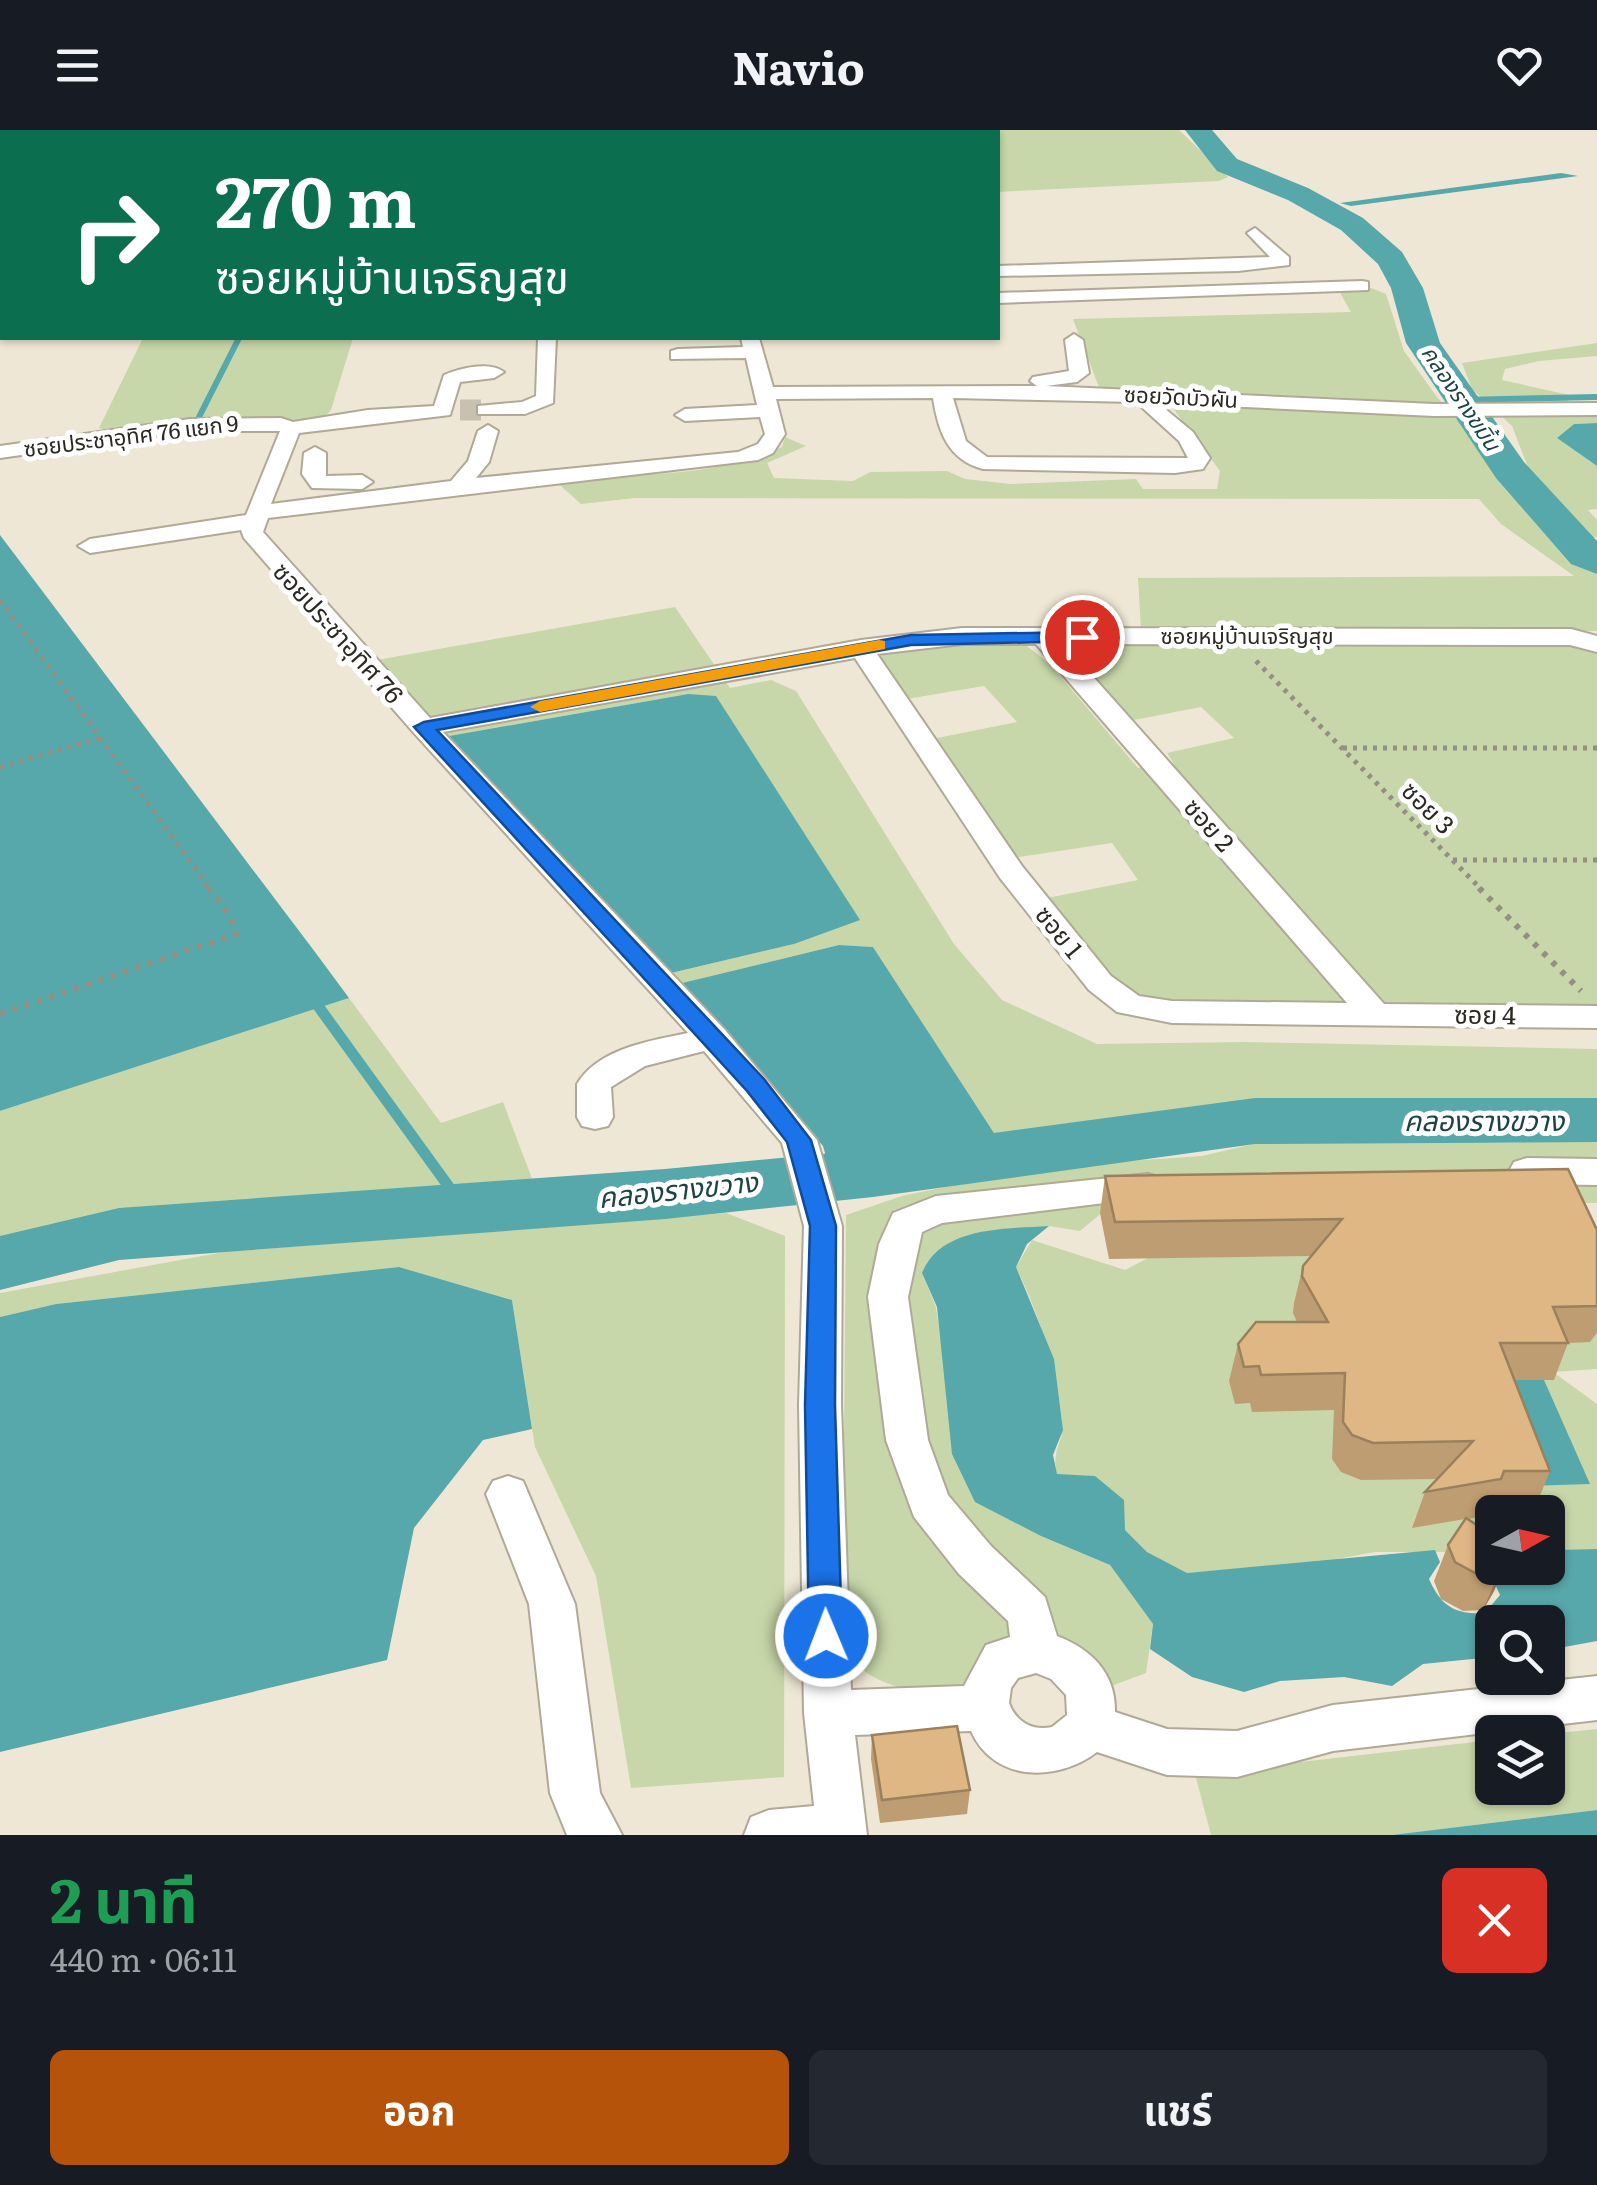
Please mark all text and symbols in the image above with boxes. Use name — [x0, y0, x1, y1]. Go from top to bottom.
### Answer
text: Navio — [732, 32, 865, 99]
icon: menu — [50, 38, 105, 93]
icon: heart — [1492, 38, 1547, 93]
text: 270 m — [215, 146, 417, 250]
icon: right — [50, 170, 180, 300]
text: ซอยหมู่บ้านเจริญสุข — [215, 241, 569, 308]
water label: คลองรางขมิ้น — [1415, 338, 1511, 458]
street label: ซอยวัดบัวผัน — [1123, 376, 1239, 415]
street label: ซอยประชาอุทิศ 76 แยก 9 — [22, 405, 240, 464]
street label: ซอยประชาอุทิศ 76 — [265, 553, 413, 711]
pin — [1040, 595, 1125, 680]
icon: arrive — [1055, 610, 1110, 665]
street label: ซอยหมู่บ้านเจริญสุข — [1161, 618, 1333, 651]
street label: ซอย 3 — [1394, 772, 1464, 842]
street label: ซอย 2 — [1176, 789, 1244, 859]
street label: ซอย 1 — [1027, 897, 1093, 965]
street label: ซอย 4 — [1454, 994, 1516, 1033]
water label: คลองรางขวาง — [1404, 1098, 1566, 1140]
water label: คลองรางขวาง — [596, 1159, 761, 1217]
north arrow — [1475, 1495, 1565, 1585]
map controls — [1475, 1495, 1565, 1805]
position arrow — [774, 1584, 878, 1688]
button: search — [1475, 1605, 1565, 1695]
button: layers — [1475, 1715, 1565, 1805]
text: 2 นาที — [50, 1852, 198, 1941]
button: close — [1442, 1868, 1547, 1973]
text: 440 m · 06:11 — [50, 1934, 237, 1982]
button: ออก — [50, 2050, 789, 2165]
button: แชร์ — [809, 2050, 1547, 2165]

